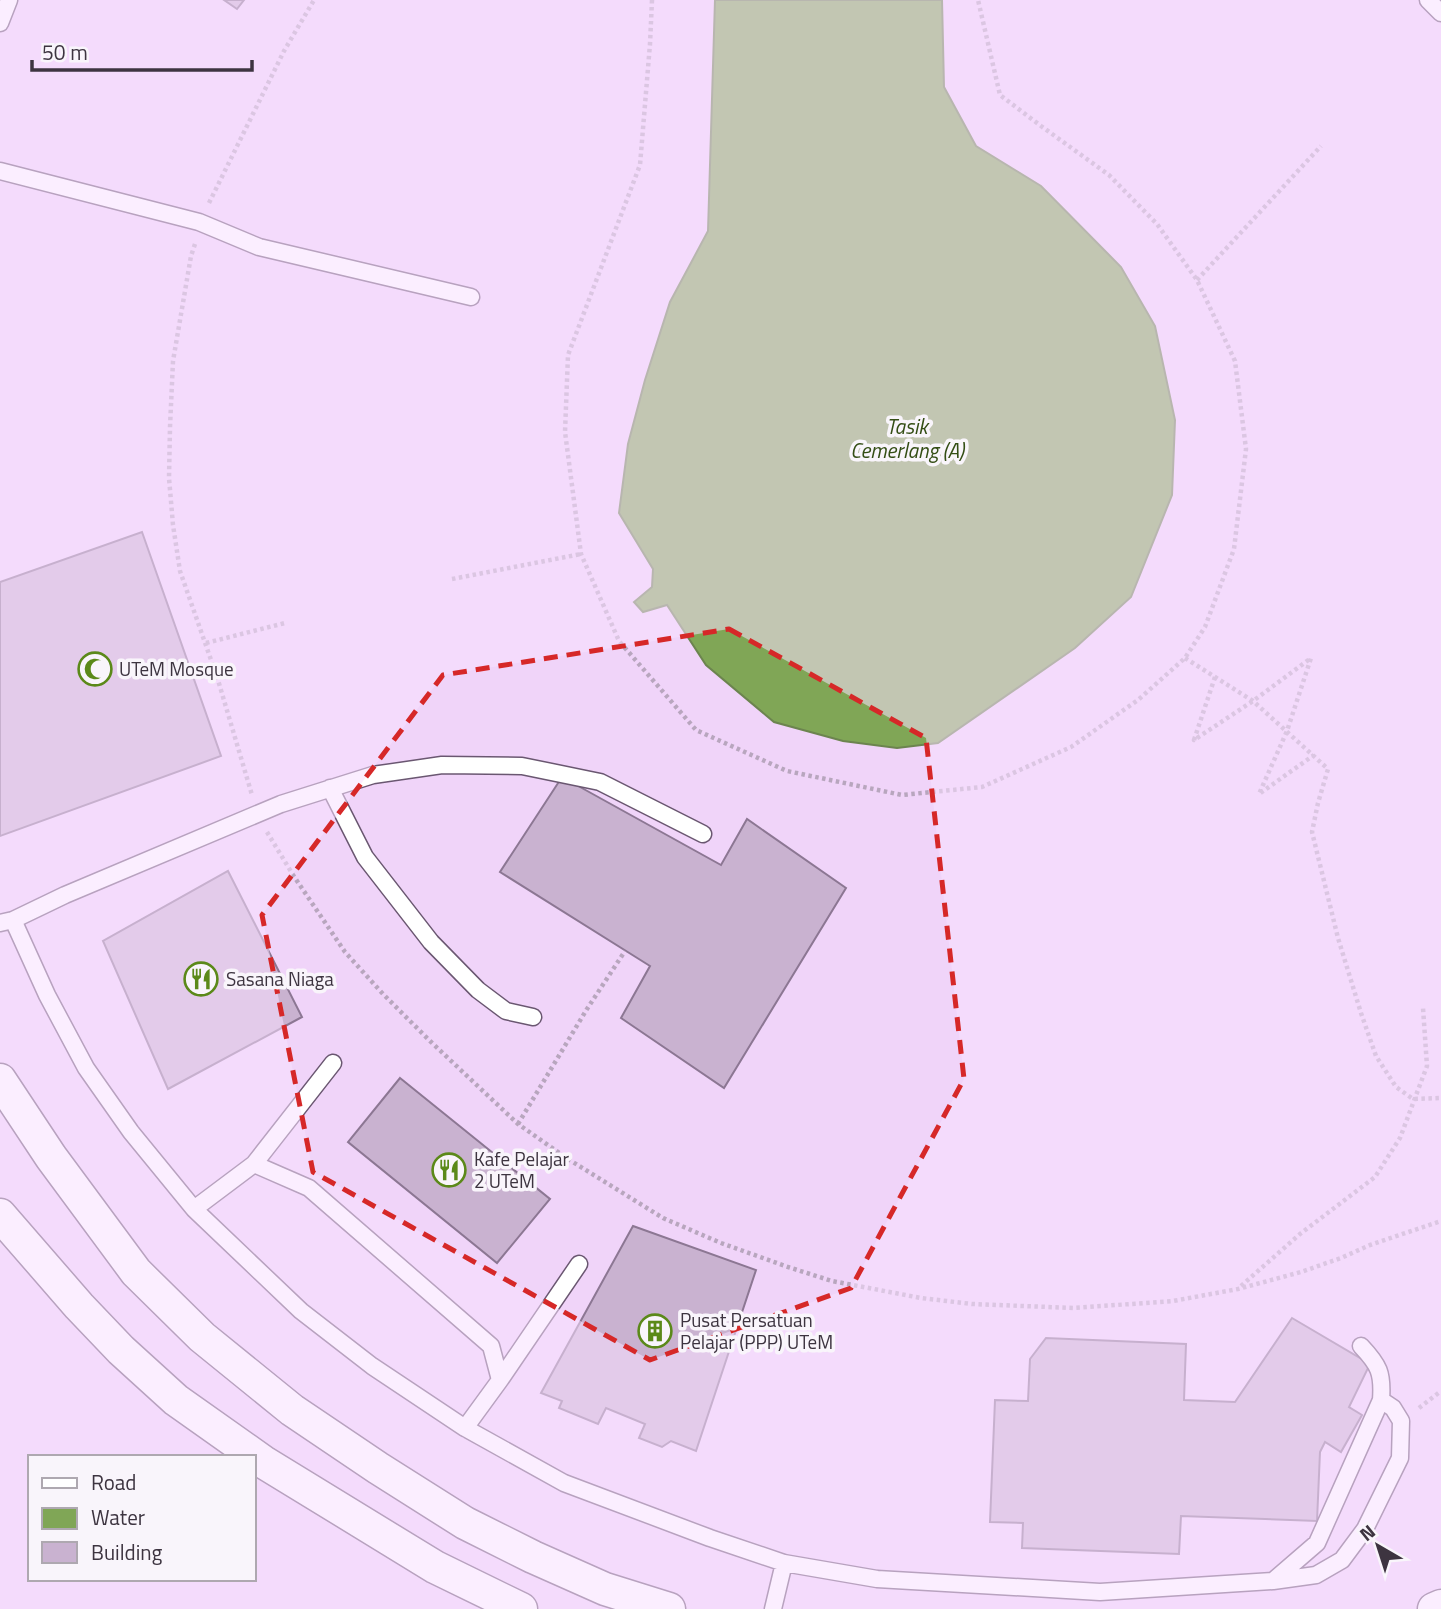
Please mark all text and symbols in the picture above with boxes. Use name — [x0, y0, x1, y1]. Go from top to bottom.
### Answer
scale bar — [32, 28, 252, 72]
text: 50 m — [42, 36, 88, 68]
water label: Tasik Cemerlang (A) — [850, 410, 966, 466]
mosque icon: UTeM Mosque — [76, 650, 114, 688]
place label: UTeM Mosque — [119, 654, 234, 683]
restaurant icon: Sasana Niaga — [182, 960, 220, 998]
place label: Sasana Niaga — [226, 964, 334, 993]
place label: Kafe Pelajar 2 UTeM — [474, 1144, 570, 1195]
restaurant icon: Kafe Pelajar 2 UTeM — [430, 1151, 468, 1189]
place label: Pusat Persatuan Pelajar (PPP) UTeM — [680, 1305, 833, 1356]
building icon: Pusat Persatuan Pelajar (PPP) UTeM — [636, 1312, 674, 1350]
legend — [28, 1455, 256, 1581]
text: Road — [91, 1466, 136, 1498]
text: Water — [91, 1501, 145, 1533]
north arrow — [1343, 1511, 1413, 1581]
text: N — [1353, 1517, 1381, 1548]
text: Building — [91, 1536, 163, 1568]

